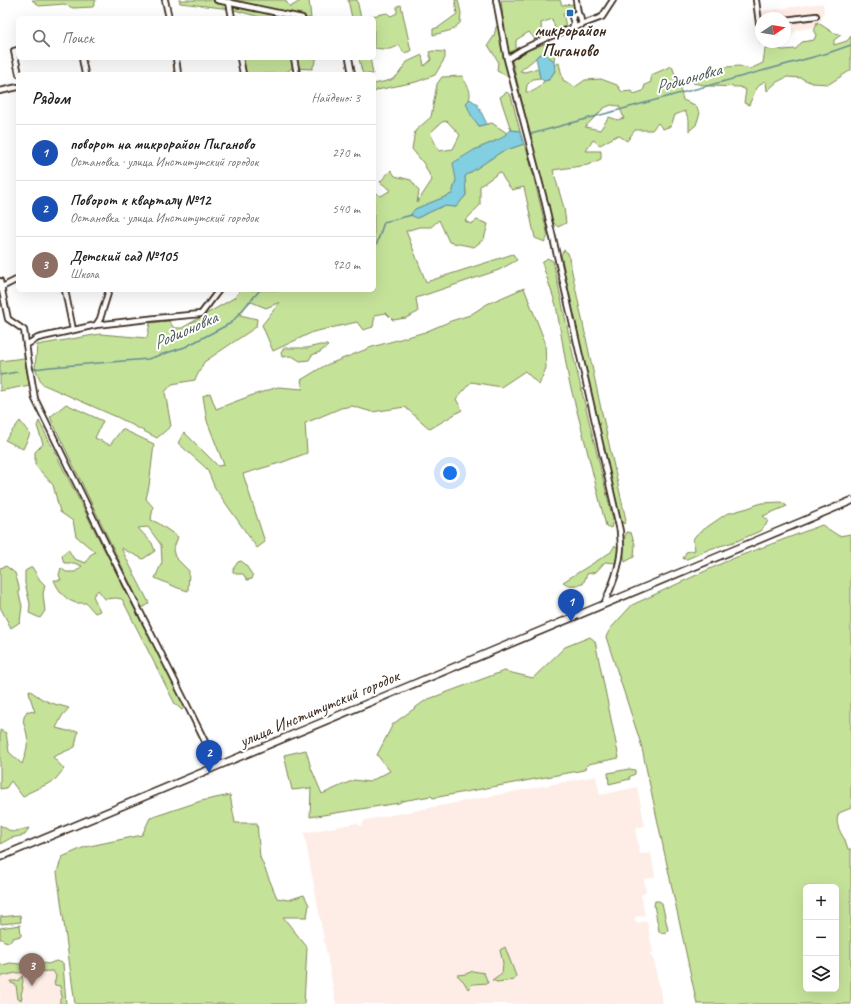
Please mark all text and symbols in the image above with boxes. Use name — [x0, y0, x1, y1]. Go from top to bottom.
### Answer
marker: микрорайон Пиганово — [565, 8, 575, 18]
north arrow — [755, 12, 791, 48]
search box — [16, 16, 376, 60]
place label: микрорайон Пиганово — [535, 20, 607, 61]
icon: search — [30, 27, 52, 49]
text: Поиск — [62, 29, 94, 48]
water label: Родионовка — [652, 58, 725, 98]
text: Рядом — [32, 88, 70, 109]
text: Найдено: 3 — [312, 90, 360, 106]
text: поворот на микрорайон Пиганово — [70, 135, 254, 154]
text: 1 — [42, 145, 48, 161]
text: 270 m — [332, 145, 360, 161]
text: Остановка · улица Институтский городок — [70, 154, 258, 170]
text: Поворот к кварталу №12 — [70, 191, 211, 210]
text: 2 — [42, 201, 48, 217]
text: 540 m — [332, 201, 360, 217]
text: Остановка · улица Институтский городок — [70, 210, 258, 226]
text: Детский сад №105 — [70, 247, 177, 266]
text: 3 — [42, 257, 48, 273]
text: 920 m — [332, 257, 360, 273]
text: Школа — [70, 266, 99, 282]
water label: Родионовка — [150, 305, 222, 354]
your location — [440, 463, 460, 483]
pin: 1 — [558, 589, 584, 622]
street label: улица Институтский городок — [235, 665, 404, 752]
pin: 2 — [196, 740, 222, 773]
map controls — [803, 884, 839, 992]
button: + — [803, 884, 839, 920]
button: − — [803, 920, 839, 956]
pin: 3 — [19, 953, 45, 986]
button: layers — [803, 956, 839, 992]

